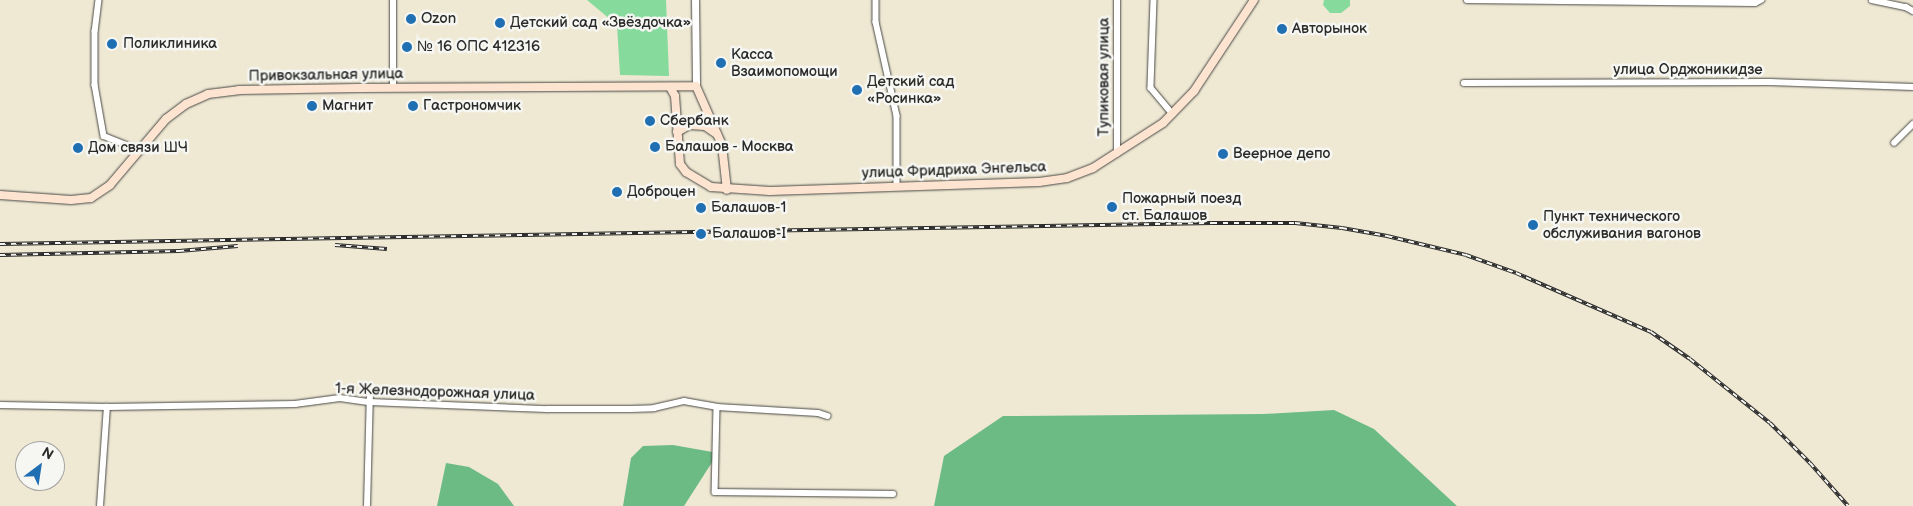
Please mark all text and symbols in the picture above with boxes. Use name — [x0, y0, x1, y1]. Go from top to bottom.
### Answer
place label: Ozon — [421, 10, 456, 28]
marker: Ozon — [405, 13, 417, 25]
place label: Детский сад «Звёздочка» — [510, 14, 691, 32]
marker: Детский сад «Звёздочка» — [494, 17, 506, 29]
street label: Тупиковая улица — [1095, 18, 1113, 136]
place label: Авторынок — [1292, 20, 1367, 38]
marker: Авторынок — [1276, 23, 1288, 35]
place label: Поликлиника — [123, 35, 217, 53]
marker: Поликлиника — [105, 37, 119, 51]
place label: № 16 ОПС 412316 — [417, 38, 540, 56]
marker: № 16 ОПС 412316 — [401, 41, 413, 53]
place label: Касса Взаимопомощи — [731, 45, 838, 80]
marker: Касса Взаимопомощи — [715, 57, 727, 69]
street label: улица Орджоникидзе — [1613, 61, 1763, 79]
street label: Привокзальная улица — [248, 65, 404, 85]
place label: Детский сад «Росинка» — [867, 72, 954, 107]
marker: Детский сад «Росинка» — [851, 84, 863, 96]
place label: Магнит — [322, 97, 373, 115]
place label: Гастрономчик — [423, 97, 521, 115]
marker: Магнит — [306, 100, 318, 112]
marker: Гастрономчик — [407, 100, 419, 112]
place label: Сбербанк — [660, 112, 729, 130]
marker: Сбербанк — [644, 115, 656, 127]
place label: Балашов - Москва — [665, 138, 795, 156]
place label: Дом связи ШЧ — [88, 139, 188, 157]
marker: Балашов - Москва — [649, 141, 661, 153]
marker: Дом связи ШЧ — [72, 142, 84, 154]
place label: Веерное депо — [1233, 145, 1330, 163]
marker: Веерное депо — [1217, 148, 1229, 160]
street label: улица Фридриха Энгельса — [861, 158, 1047, 182]
place label: Доброцен — [627, 183, 696, 201]
marker: Доброцен — [611, 186, 623, 198]
place label: Пожарный поезд ст. Балашов — [1122, 189, 1241, 224]
place label: Балашов-1 — [711, 199, 786, 217]
marker: Пожарный поезд ст. Балашов — [1106, 201, 1118, 213]
marker: Балашов-1 — [695, 202, 707, 214]
place label: Пункт технического обслуживания вагонов — [1543, 207, 1701, 242]
marker: Пункт технического обслуживания вагонов — [1527, 219, 1539, 231]
place label: Балашов-I — [712, 225, 786, 243]
marker: Балашов-I — [694, 227, 708, 241]
street label: 1-я Железнодорожная улица — [335, 380, 535, 404]
north arrow — [15, 441, 65, 491]
text: N — [39, 444, 56, 464]

